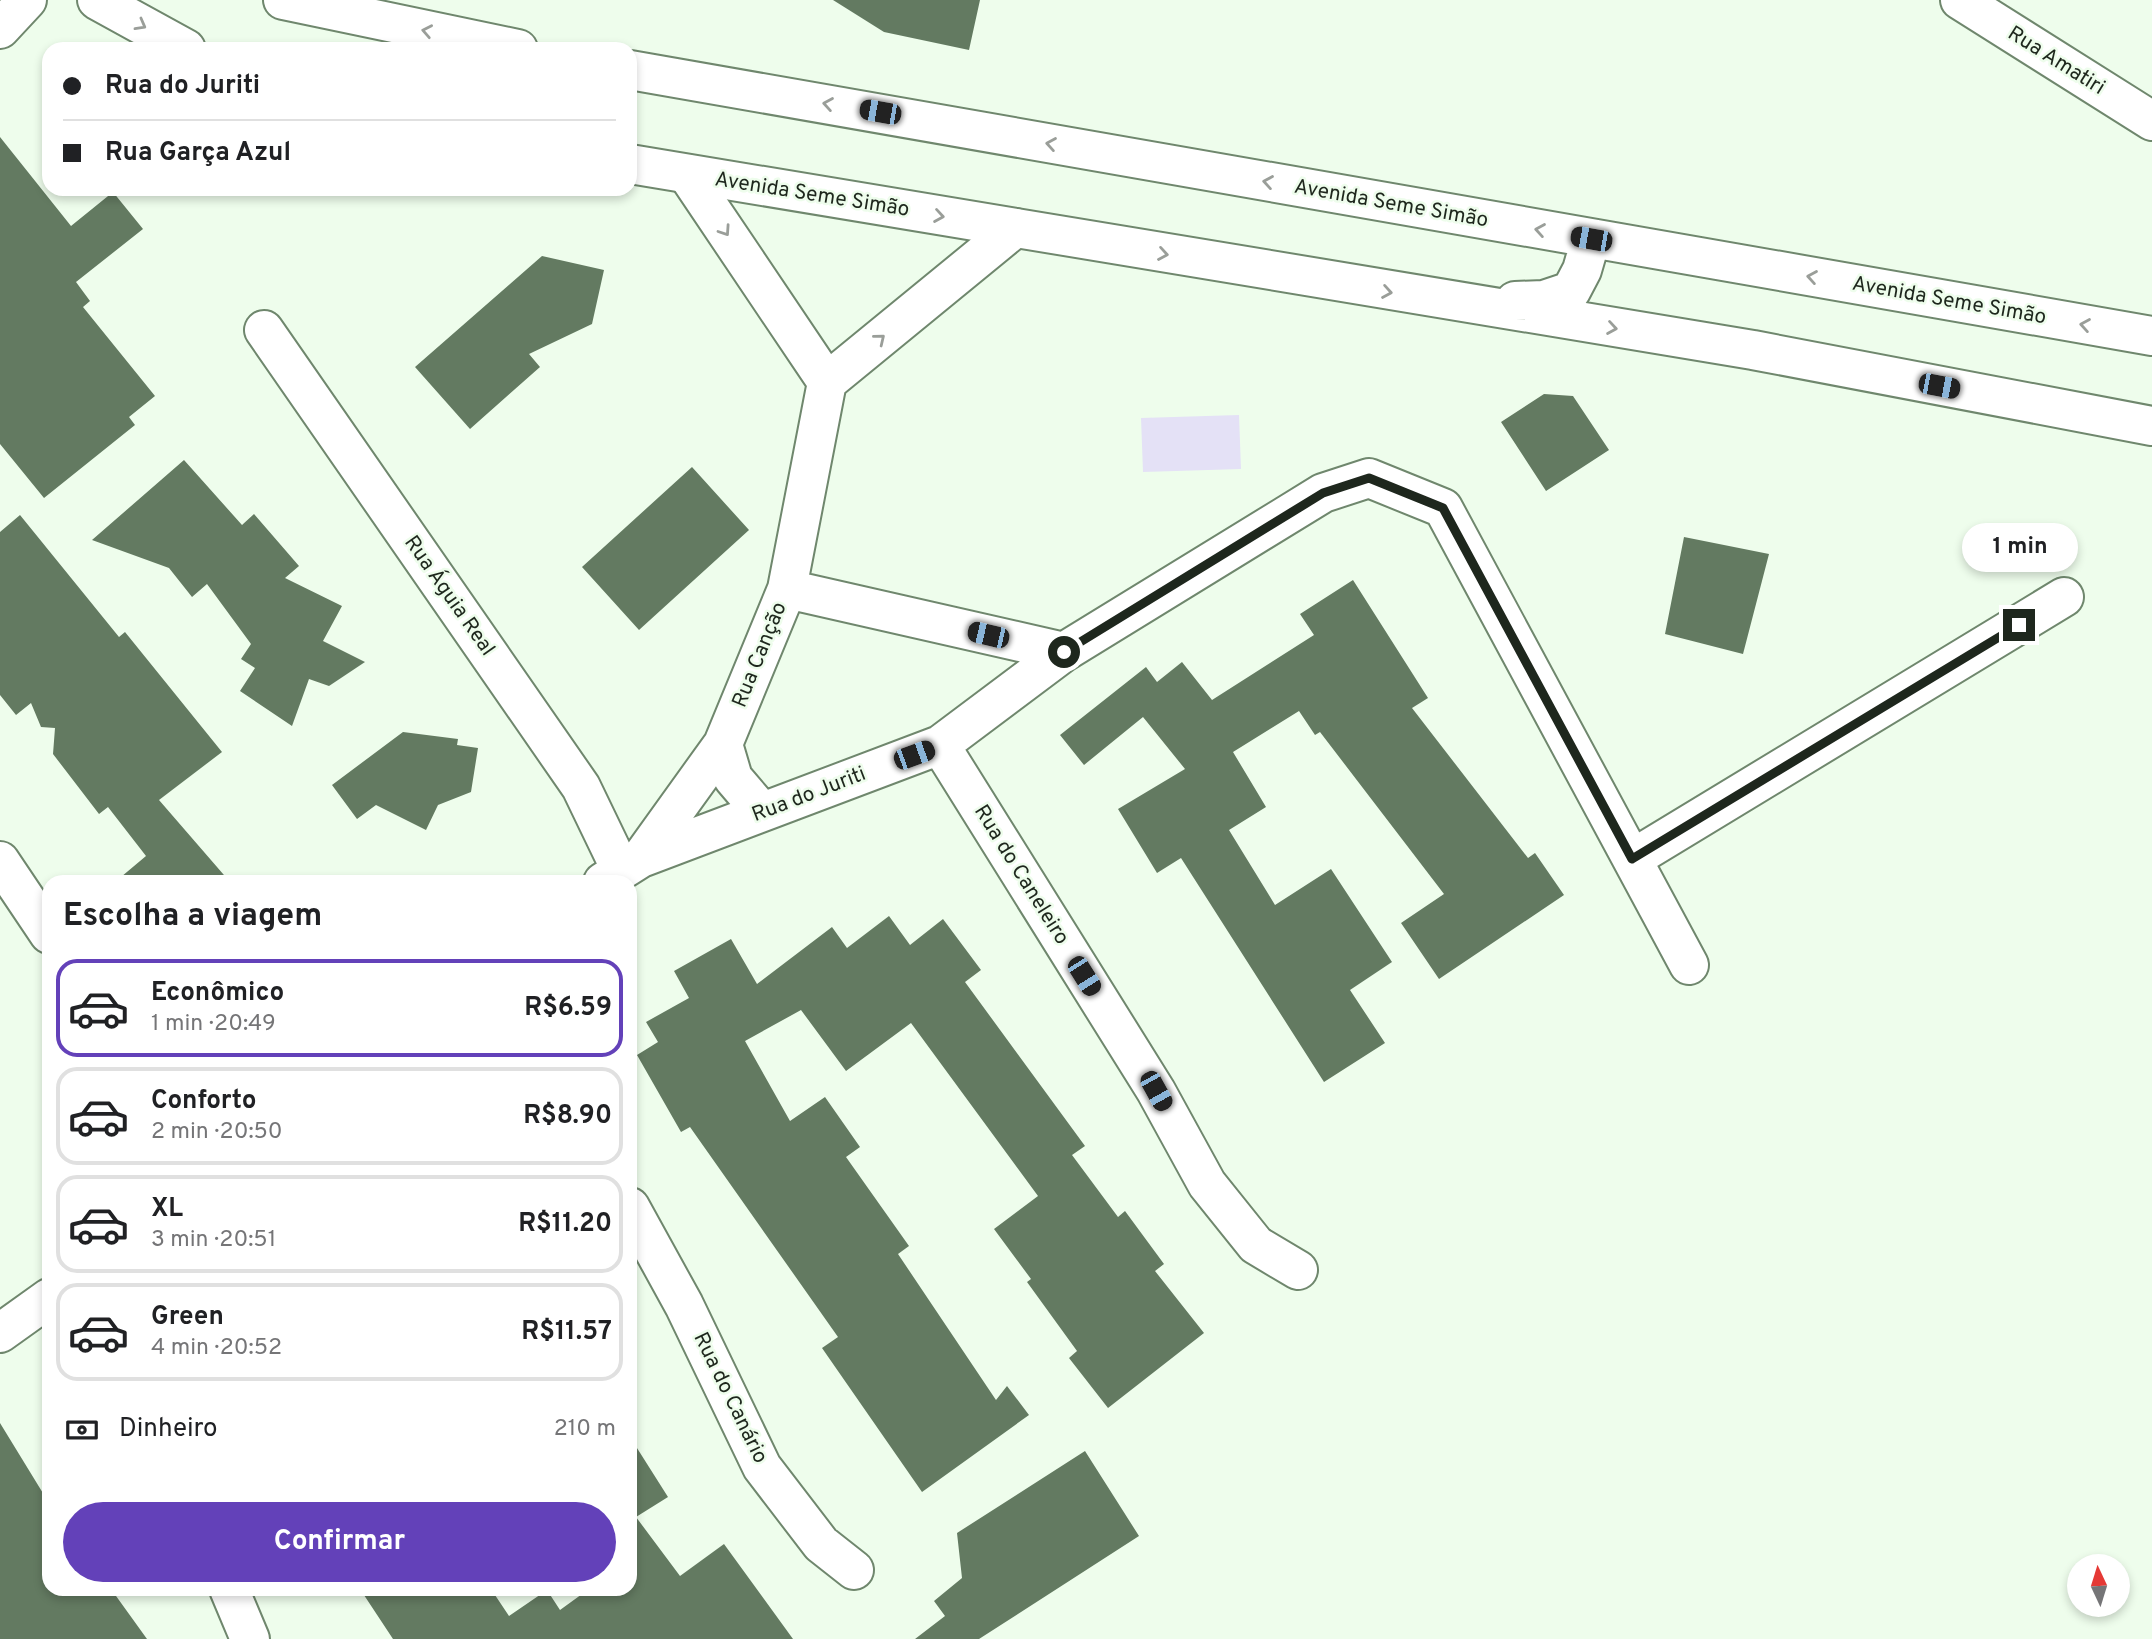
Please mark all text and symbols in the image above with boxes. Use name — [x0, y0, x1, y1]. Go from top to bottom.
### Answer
one-way arrow — [134, 16, 146, 30]
street label: Rua Amatiri — [2002, 20, 2110, 102]
one-way arrow — [421, 24, 433, 39]
text: Rua do Juriti — [105, 70, 260, 103]
one-way arrow — [822, 97, 833, 112]
car — [858, 98, 903, 126]
text: Rua Garça Azul — [105, 137, 291, 170]
one-way arrow — [1045, 137, 1057, 152]
street label: Avenida Seme Simão — [713, 166, 911, 224]
street label: Avenida Seme Simão — [1292, 174, 1490, 234]
one-way arrow — [1262, 176, 1274, 191]
one-way arrow — [933, 208, 945, 223]
one-way arrow — [717, 223, 729, 236]
one-way arrow — [1534, 223, 1546, 238]
car — [1569, 225, 1614, 253]
one-way arrow — [1157, 246, 1169, 261]
one-way arrow — [1806, 271, 1818, 286]
street label: Avenida Seme Simão — [1850, 271, 2048, 331]
one-way arrow — [1382, 284, 1393, 299]
one-way arrow — [2079, 318, 2091, 333]
one-way arrow — [1606, 320, 1618, 335]
one-way arrow — [871, 335, 884, 347]
car — [1917, 372, 1962, 400]
callout: 1 min — [1961, 524, 2077, 572]
street label: Rua Águia Real — [398, 530, 501, 661]
text: 1 min — [1992, 533, 2048, 562]
street label: Rua Canção — [727, 598, 793, 712]
route end — [2003, 609, 2035, 641]
car — [966, 620, 1011, 650]
route start — [1048, 636, 1080, 668]
car — [891, 738, 938, 772]
street label: Rua do Juriti — [748, 761, 870, 829]
street label: Rua do Caneleiro — [967, 800, 1075, 950]
text: Escolha a viagem — [63, 897, 322, 937]
car — [1064, 953, 1105, 999]
icon: car — [67, 977, 130, 1040]
text: Econômico — [151, 977, 284, 1010]
text: R$6.59 — [524, 992, 612, 1025]
text: 1 min · 20:49 — [151, 1010, 276, 1039]
car — [1137, 1068, 1176, 1114]
icon: car — [67, 1085, 130, 1148]
text: Conforto — [151, 1085, 257, 1118]
text: R$8.90 — [523, 1100, 612, 1133]
text: 2 min · 20:50 — [151, 1118, 283, 1147]
icon: car — [67, 1193, 130, 1256]
text: XL — [151, 1193, 183, 1226]
text: R$11.20 — [518, 1208, 612, 1241]
text: 3 min · 20:51 — [151, 1226, 276, 1255]
icon: car — [67, 1301, 130, 1364]
text: Green — [151, 1301, 224, 1334]
text: R$11.57 — [521, 1316, 612, 1349]
street label: Rua do Canário — [687, 1328, 773, 1468]
text: 4 min · 20:52 — [151, 1334, 282, 1363]
icon: cash — [63, 1411, 101, 1449]
text: Dinheiro — [119, 1413, 218, 1446]
text: 210 m — [554, 1415, 616, 1444]
button: Confirmar — [63, 1502, 616, 1582]
north arrow — [2067, 1554, 2130, 1617]
map controls — [2067, 1554, 2130, 1617]

